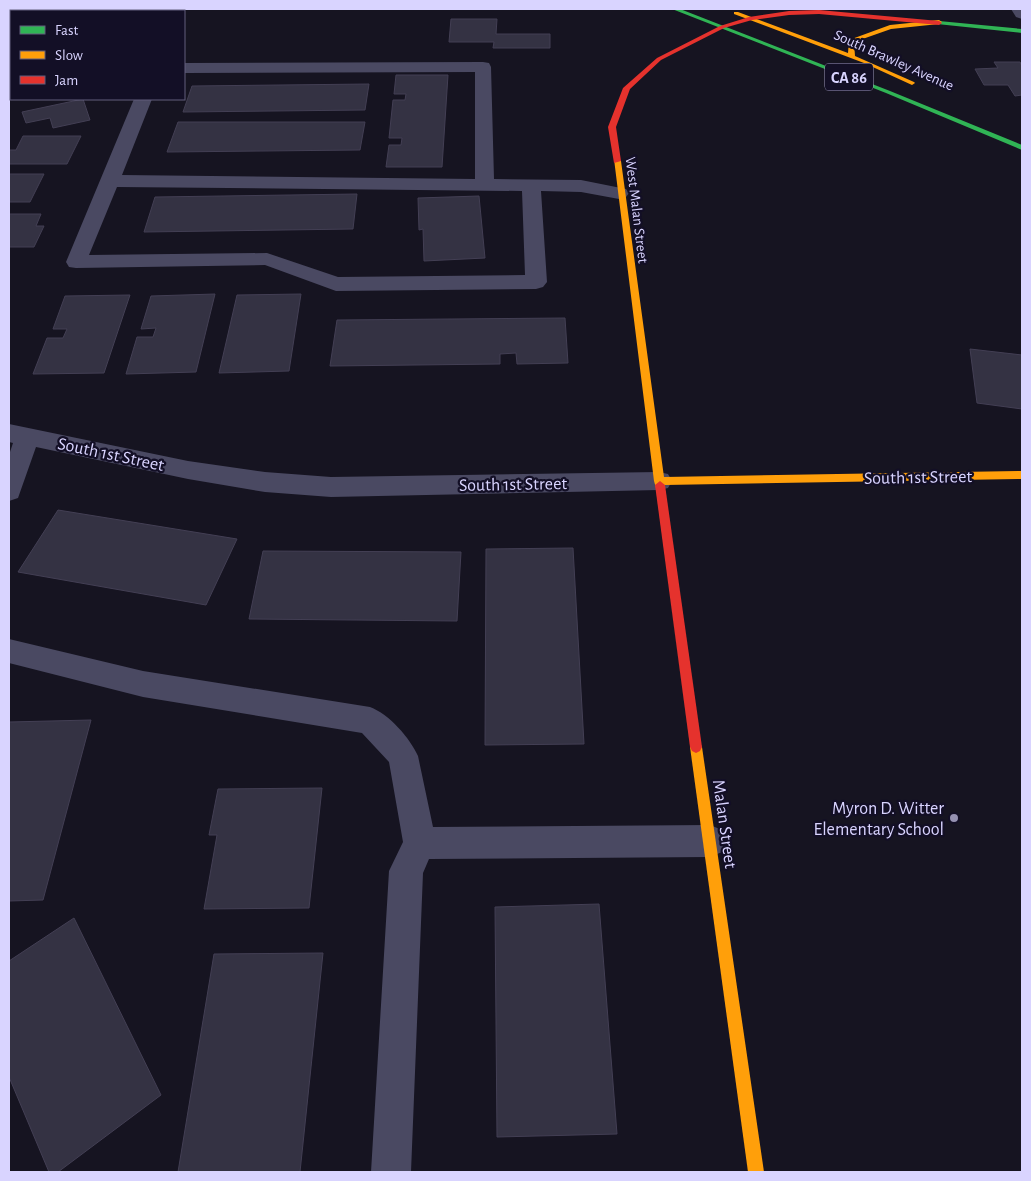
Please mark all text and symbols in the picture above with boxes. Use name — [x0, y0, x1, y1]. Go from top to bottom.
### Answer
legend — [10, 10, 185, 100]
text: Fast — [55, 23, 79, 38]
street label: South Brawley Avenue — [832, 27, 956, 94]
text: Slow — [55, 48, 83, 63]
road number: CA 86 — [825, 64, 873, 90]
text: Jam — [55, 73, 78, 88]
street label: West Malan Street — [623, 156, 650, 264]
street label: South 1st Street — [56, 435, 166, 475]
street label: South 1st Street — [864, 468, 972, 488]
street label: South 1st Street — [459, 475, 567, 495]
street label: Malan Street — [709, 779, 739, 870]
place label: Myron D. Witter Elementary School — [814, 800, 944, 839]
marker: Myron D. Witter Elementary School — [948, 812, 960, 824]

